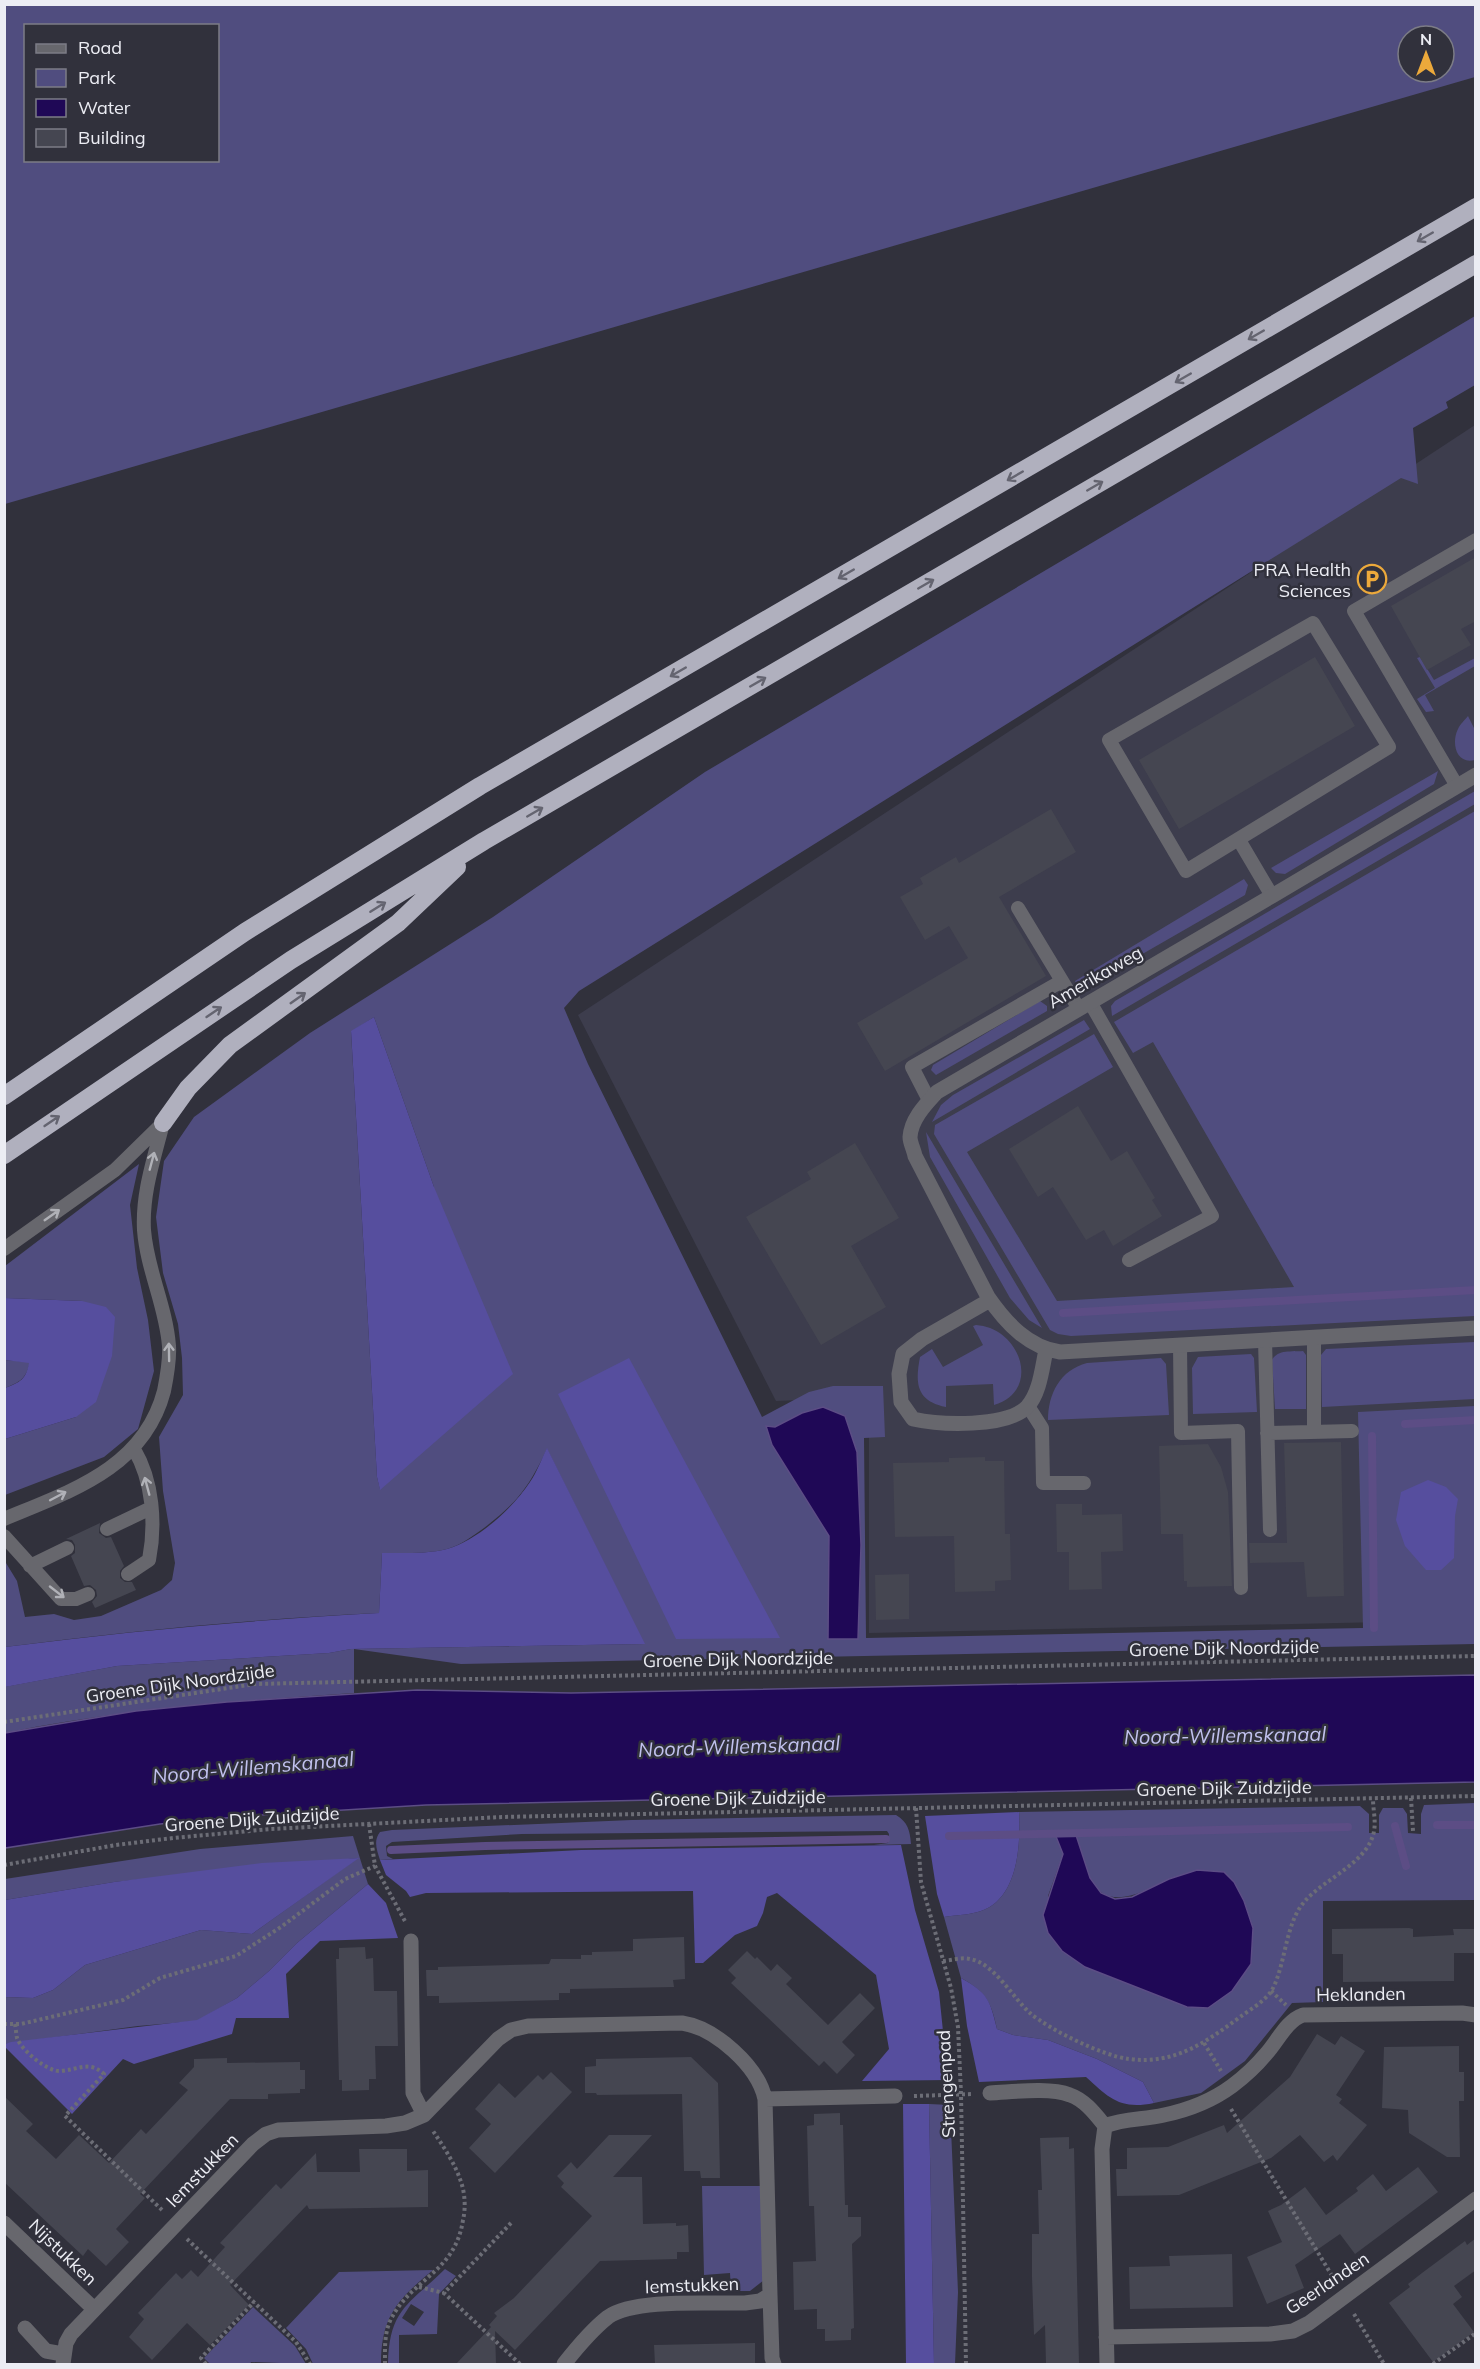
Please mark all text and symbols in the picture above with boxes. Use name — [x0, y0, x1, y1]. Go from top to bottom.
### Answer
legend — [24, 24, 219, 162]
north arrow — [1396, 24, 1456, 84]
text: N — [1420, 29, 1432, 49]
text: Road — [78, 36, 122, 59]
text: Park — [78, 66, 117, 89]
text: Water — [78, 96, 131, 119]
text: Building — [78, 126, 146, 149]
one-way arrow — [1417, 231, 1434, 243]
one-way arrow — [1248, 330, 1266, 341]
one-way arrow — [1175, 372, 1192, 384]
one-way arrow — [1007, 470, 1024, 482]
one-way arrow — [1086, 479, 1103, 491]
place label: PRA Health Sciences — [1254, 558, 1351, 602]
parking icon: PRA Health Sciences — [1356, 563, 1388, 595]
one-way arrow — [838, 568, 855, 580]
one-way arrow — [917, 578, 934, 590]
one-way arrow — [670, 666, 687, 678]
one-way arrow — [749, 676, 766, 688]
one-way arrow — [526, 806, 543, 818]
one-way arrow — [369, 900, 386, 912]
street label: Amerikaweg — [1043, 941, 1147, 1013]
one-way arrow — [289, 992, 305, 1004]
one-way arrow — [205, 1006, 222, 1018]
one-way arrow — [43, 1115, 60, 1127]
one-way arrow — [147, 1152, 159, 1171]
one-way arrow — [44, 1209, 60, 1221]
one-way arrow — [163, 1343, 174, 1363]
one-way arrow — [141, 1476, 152, 1495]
one-way arrow — [49, 1490, 66, 1502]
one-way arrow — [48, 1585, 64, 1599]
street label: Groene Dijk Noordzijde — [1129, 1635, 1319, 1661]
street label: Groene Dijk Noordzijde — [643, 1646, 833, 1672]
street label: Groene Dijk Noordzijde — [84, 1658, 276, 1708]
water label: Noord-Willemskanaal — [1124, 1721, 1326, 1749]
water label: Noord-Willemskanaal — [638, 1730, 841, 1762]
water label: Noord-Willemskanaal — [151, 1746, 355, 1788]
street label: Groene Dijk Zuidzijde — [1136, 1775, 1312, 1801]
street label: Groene Dijk Zuidzijde — [650, 1785, 826, 1811]
street label: Groene Dijk Zuidzijde — [164, 1801, 340, 1837]
street label: Heklanden — [1316, 1982, 1406, 2006]
street label: Strengenpad — [932, 2030, 960, 2138]
street label: Iemstukken — [161, 2128, 243, 2212]
street label: Nijstukken — [24, 2214, 102, 2290]
street label: Geerlanden — [1281, 2247, 1373, 2319]
street label: Iemstukken — [644, 2272, 740, 2298]

